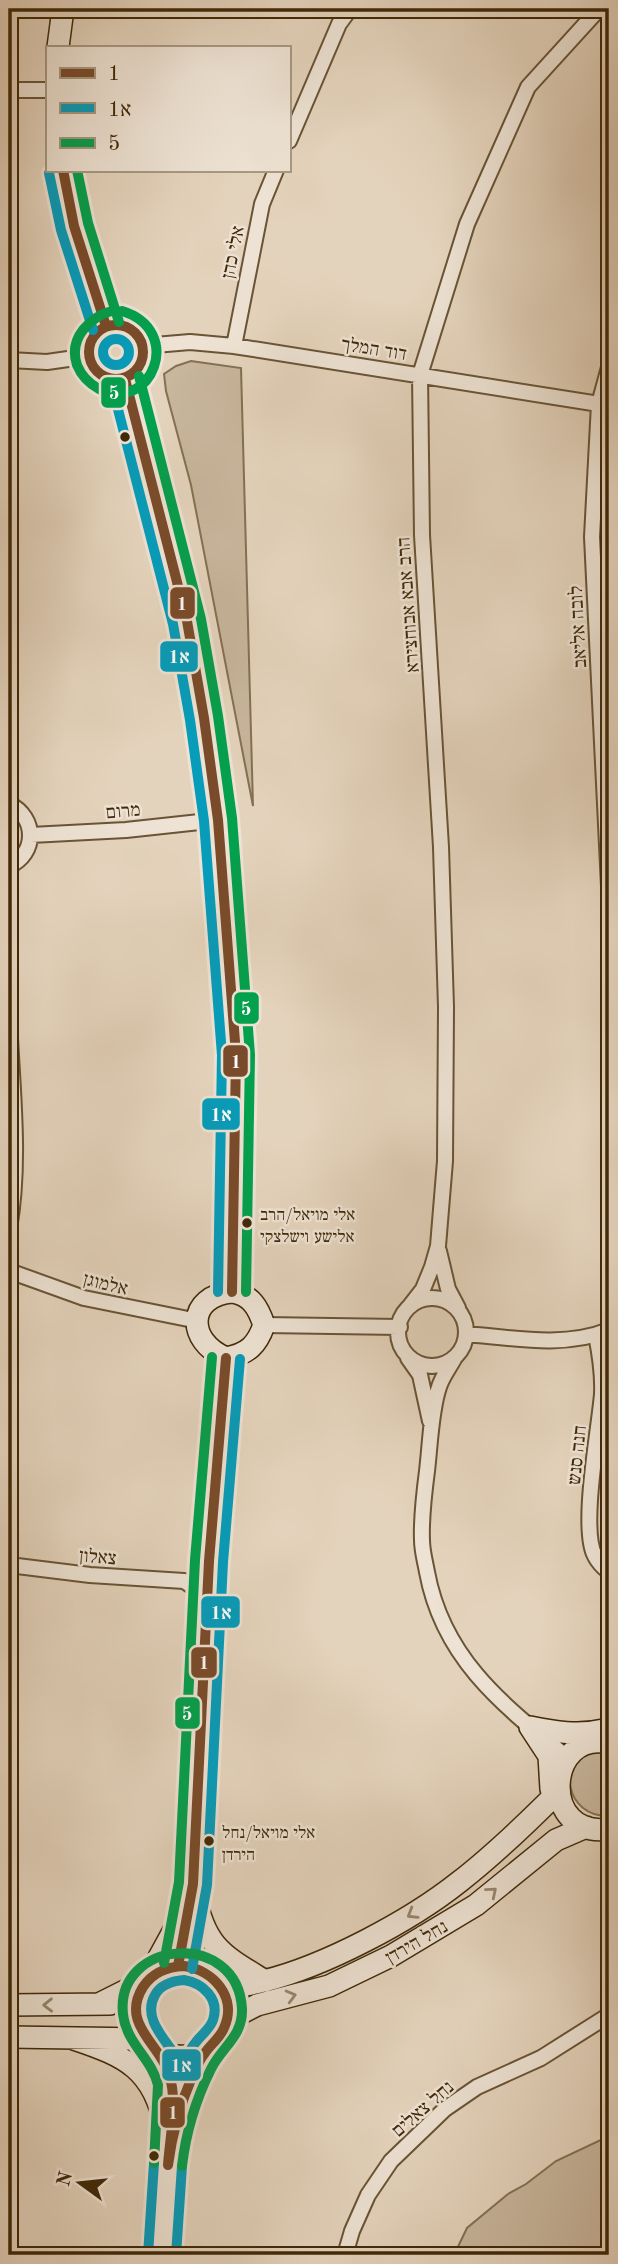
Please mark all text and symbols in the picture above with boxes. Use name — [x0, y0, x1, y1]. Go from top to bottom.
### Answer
legend — [46, 46, 290, 172]
text: 1 — [108, 64, 120, 85]
text: 1א — [108, 100, 131, 121]
text: 5 — [108, 134, 120, 155]
street label: אלי כהן — [219, 224, 249, 281]
street label: דוד המלך — [339, 335, 408, 365]
line badge: 5 — [100, 376, 127, 409]
text: 5 — [108, 385, 120, 404]
unlabelled marker — [118, 430, 132, 444]
street label: הרב אבא אבוחצירא — [395, 536, 424, 673]
street label: לובה אליאב — [567, 585, 591, 669]
line badge: 1 — [169, 586, 196, 620]
text: 1 — [176, 596, 188, 615]
line badge: 1א — [159, 640, 199, 673]
text: 1א — [168, 649, 190, 668]
street label: מרום — [105, 802, 141, 823]
line badge: 5 — [233, 991, 260, 1025]
text: 5 — [240, 1001, 252, 1020]
line badge: 1 — [222, 1044, 249, 1078]
text: 1 — [230, 1054, 242, 1073]
line badge: 1א — [201, 1097, 241, 1131]
text: 1א — [210, 1107, 232, 1126]
place label: אלי מויאל/הרב אלישע וישלצקי — [260, 1206, 355, 1246]
marker: אלי מויאל/הרב אלישע וישלצקי — [240, 1216, 254, 1230]
street label: אלמוגן — [81, 1270, 130, 1300]
street label: חנה סנש — [566, 1425, 591, 1486]
street label: צאלון — [78, 1546, 117, 1570]
line badge: 1א — [200, 1595, 241, 1629]
text: 1א — [210, 1605, 232, 1624]
line badge: 1 — [190, 1646, 218, 1679]
text: 1 — [198, 1655, 210, 1674]
line badge: 5 — [174, 1696, 201, 1730]
text: 5 — [181, 1706, 193, 1725]
place label: אלי מויאל/נחל הירדן — [222, 1824, 315, 1864]
marker: אלי מויאל/נחל הירדן — [202, 1834, 216, 1848]
one-way arrow — [483, 1888, 496, 1900]
one-way arrow — [407, 1905, 420, 1918]
street label: נחל הירדן — [383, 1917, 451, 1968]
one-way arrow — [285, 1990, 297, 2004]
one-way arrow — [43, 1997, 54, 2012]
line badge: 1א — [161, 2048, 202, 2082]
text: 1א — [170, 2058, 192, 2077]
street label: נחל צאלים — [388, 2077, 458, 2142]
line badge: 1 — [159, 2096, 186, 2129]
text: 1 — [167, 2105, 179, 2124]
north arrow — [46, 2148, 116, 2218]
unlabelled marker — [147, 2149, 161, 2163]
text: N — [55, 2169, 77, 2189]

